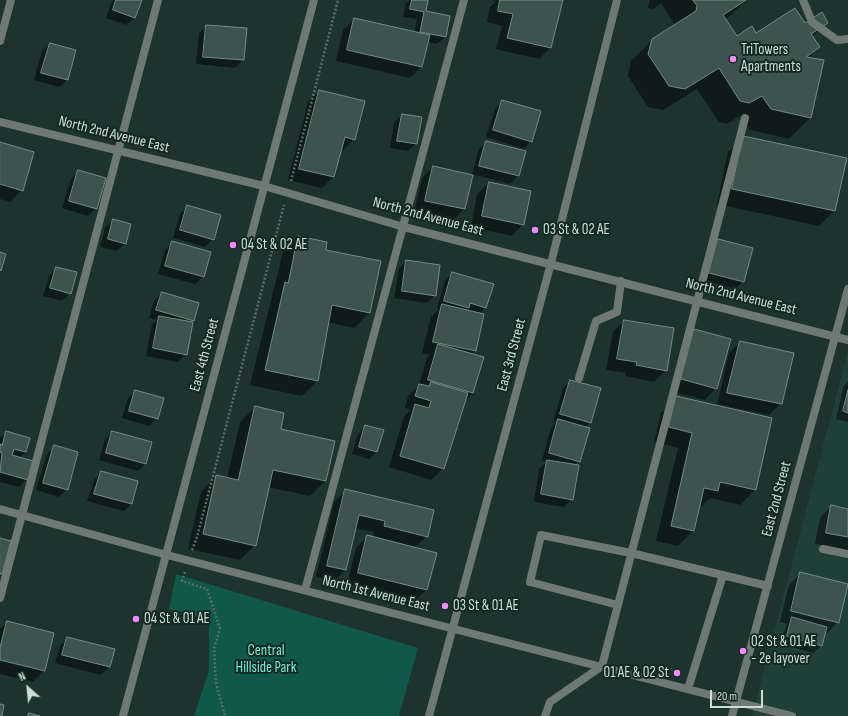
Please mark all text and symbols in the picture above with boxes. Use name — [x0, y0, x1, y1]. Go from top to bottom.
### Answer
place label: TriTowers Apartments — [741, 41, 801, 76]
marker: TriTowers Apartments — [728, 54, 738, 64]
street label: North 2nd Avenue East — [57, 113, 171, 157]
street label: North 2nd Avenue East — [371, 194, 485, 240]
place label: 03 St & 02 AE — [543, 221, 610, 239]
marker: 03 St & 02 AE — [530, 225, 540, 235]
place label: 04 St & 02 AE — [241, 236, 308, 254]
marker: 04 St & 02 AE — [228, 240, 238, 250]
street label: North 2nd Avenue East — [684, 275, 798, 319]
street label: East 4th Street — [187, 316, 223, 394]
street label: East 3rd Street — [494, 317, 530, 393]
street label: East 2nd Street — [758, 460, 796, 538]
street label: North 1st Avenue East — [320, 572, 432, 616]
place label: 03 St & 01 AE — [453, 597, 519, 615]
marker: 03 St & 01 AE — [440, 601, 450, 611]
place label: 04 St & 01 AE — [144, 610, 210, 628]
marker: 04 St & 01 AE — [131, 614, 141, 624]
place label: 02 St & 01 AE - 2e layover — [751, 633, 817, 668]
park label: Central Hillside Park — [236, 642, 296, 677]
marker: 02 St & 01 AE - 2e layover — [738, 646, 748, 656]
place label: 01 AE & 02 St — [603, 664, 669, 682]
north arrow — [8, 668, 48, 708]
marker: 01 AE & 02 St — [672, 668, 682, 678]
text: N — [17, 670, 28, 684]
scale bar — [712, 682, 765, 708]
text: 20 m — [717, 689, 737, 704]

